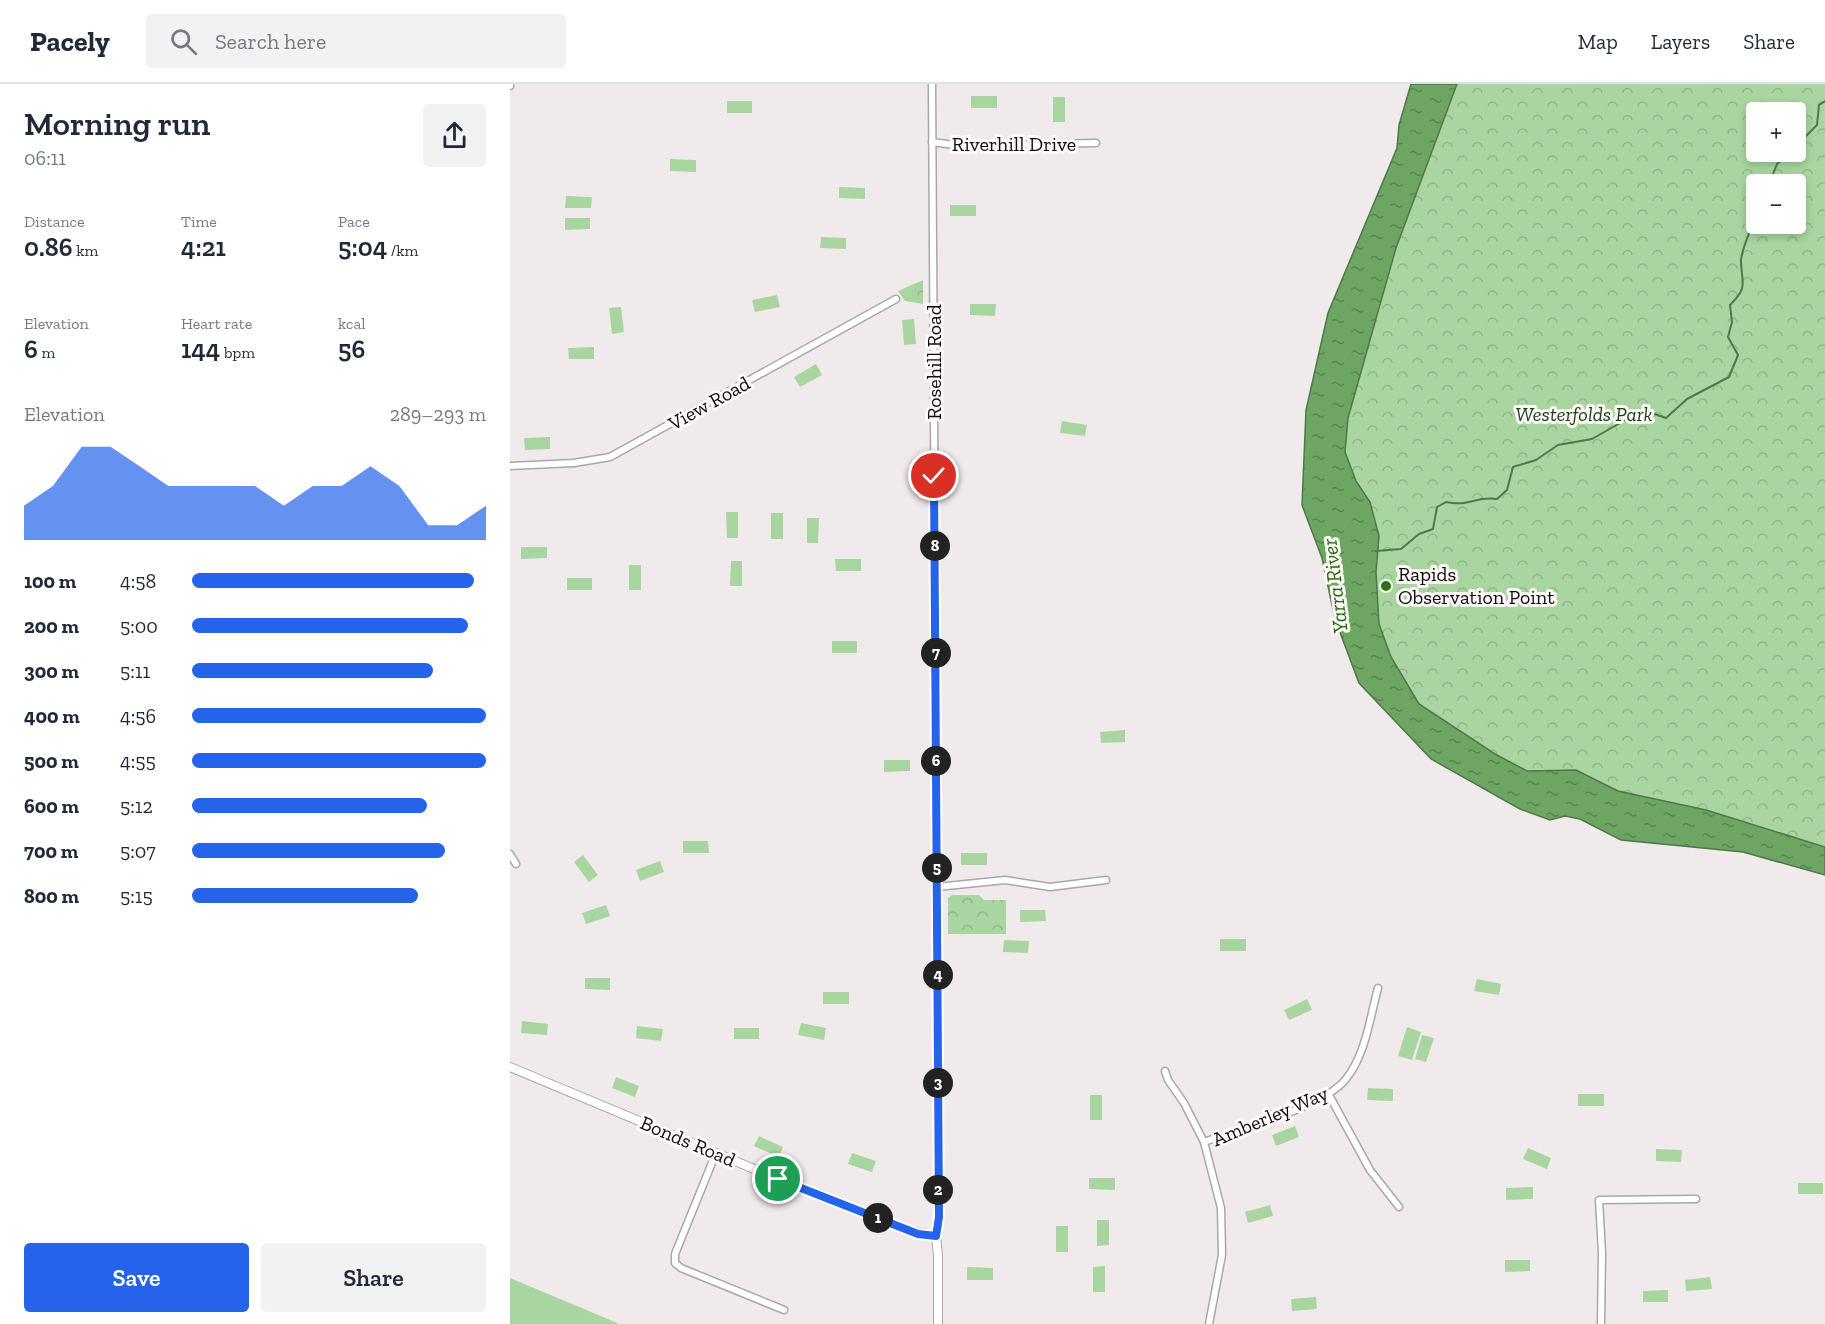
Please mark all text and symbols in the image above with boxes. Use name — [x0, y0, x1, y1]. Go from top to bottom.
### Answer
search box — [146, 14, 566, 68]
text: Pacely — [30, 25, 110, 58]
icon: search — [167, 25, 200, 58]
text: Search here — [215, 28, 326, 55]
text: Map — [1578, 29, 1618, 54]
text: Layers — [1651, 29, 1710, 54]
text: Share — [1743, 29, 1795, 54]
map controls — [1746, 102, 1806, 234]
button: + — [1746, 102, 1806, 162]
text: Morning run — [24, 104, 210, 143]
button: share — [423, 104, 486, 167]
street label: Riverhill Drive — [952, 132, 1076, 156]
text: 06:11 — [24, 146, 66, 170]
button: − — [1746, 174, 1806, 234]
text: Distance — [24, 212, 85, 231]
text: Time — [181, 212, 217, 231]
text: Pace — [338, 212, 370, 231]
text: 0.86 — [24, 231, 73, 263]
text: 4:21 — [181, 231, 226, 263]
text: 5:04 — [338, 231, 387, 263]
text: km — [73, 241, 98, 260]
text: /km — [387, 241, 418, 260]
street label: Rosehill Road — [922, 304, 946, 420]
text: Elevation — [24, 314, 89, 333]
text: Heart rate — [181, 314, 252, 333]
text: kcal — [338, 314, 365, 333]
text: 6 — [24, 333, 38, 365]
text: 144 — [181, 333, 220, 365]
text: 56 — [338, 333, 365, 365]
text: m — [38, 343, 55, 362]
text: bpm — [220, 343, 255, 362]
street label: View Road — [663, 371, 754, 436]
text: Elevation — [24, 402, 105, 426]
text: 289–293 m — [390, 402, 486, 426]
park label: Westerfolds Park — [1516, 402, 1653, 426]
pin — [908, 450, 959, 501]
icon: check — [917, 459, 950, 492]
pin: 8 — [920, 531, 950, 561]
text: 8 — [931, 536, 939, 555]
water label: Yarra River — [1316, 537, 1353, 635]
place label: Rapids Observation Point — [1398, 562, 1555, 609]
text: 100 m — [24, 569, 76, 593]
text: 4:58 — [120, 569, 156, 593]
marker: Rapids Observation Point — [1379, 579, 1393, 593]
text: 200 m — [24, 614, 79, 638]
text: 5:00 — [120, 614, 158, 638]
pin: 7 — [921, 638, 951, 668]
text: 7 — [932, 643, 940, 662]
text: 300 m — [24, 659, 79, 683]
text: 5:11 — [120, 659, 150, 683]
text: 400 m — [24, 704, 80, 728]
text: 4:56 — [120, 704, 156, 728]
pin: 6 — [921, 746, 951, 776]
text: 500 m — [24, 749, 79, 773]
text: 4:55 — [120, 749, 156, 773]
text: 6 — [932, 751, 940, 770]
text: 600 m — [24, 794, 79, 818]
text: 5:12 — [120, 794, 153, 818]
text: 700 m — [24, 839, 78, 863]
text: 5:07 — [120, 839, 156, 863]
pin: 5 — [922, 853, 952, 883]
text: 5 — [933, 858, 941, 877]
text: 800 m — [24, 884, 79, 908]
text: 5:15 — [120, 884, 153, 908]
pin: 4 — [923, 960, 953, 990]
text: 4 — [933, 965, 943, 984]
pin: 3 — [923, 1068, 953, 1098]
text: 3 — [934, 1073, 942, 1092]
street label: Amberley Way — [1208, 1080, 1332, 1151]
street label: Bonds Road — [637, 1110, 739, 1172]
pin — [752, 1153, 803, 1204]
icon: arrive — [761, 1162, 794, 1195]
pin: 2 — [923, 1175, 953, 1205]
text: 2 — [934, 1180, 942, 1199]
pin: 1 — [863, 1203, 893, 1233]
text: 1 — [875, 1208, 881, 1227]
button: Save — [24, 1243, 249, 1312]
button: Share — [261, 1243, 486, 1312]

